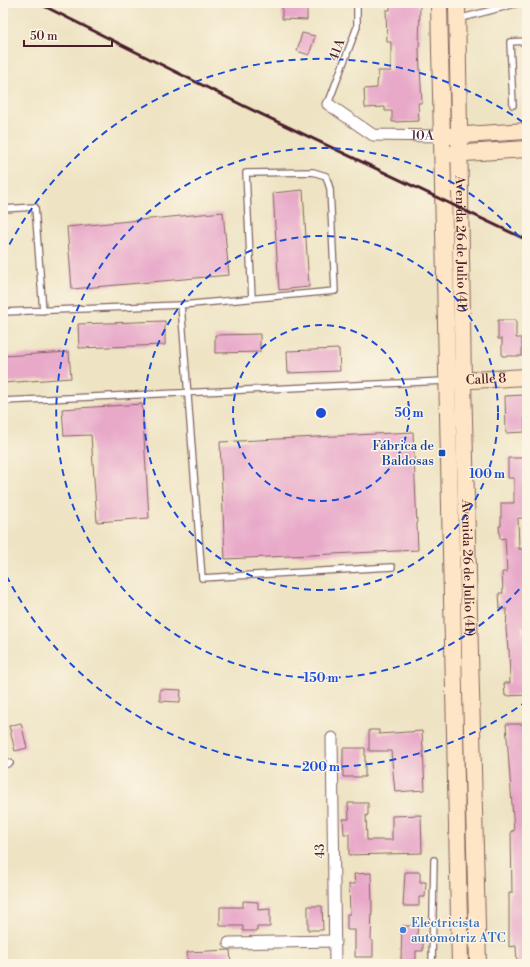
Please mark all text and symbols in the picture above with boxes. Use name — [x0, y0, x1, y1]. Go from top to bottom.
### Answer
scale bar — [24, 22, 112, 48]
text: 50 m — [30, 29, 58, 44]
street label: 41A — [326, 36, 349, 63]
street label: 10A — [411, 128, 435, 144]
street label: Avenida 26 de Julio (41) — [452, 174, 470, 313]
street label: Calle 8 — [465, 370, 507, 388]
centre of rings — [314, 406, 328, 420]
text: 50 m — [394, 406, 424, 421]
place label: Fábrica de Baldosas — [372, 438, 434, 469]
marker: Fábrica de Baldosas — [437, 448, 447, 458]
text: 100 m — [469, 467, 505, 482]
street label: Avenida 26 de Julio (41) — [458, 498, 478, 637]
text: 150 m — [304, 671, 338, 686]
text: 200 m — [302, 760, 340, 775]
street label: 43 — [312, 843, 328, 859]
place label: Electricista automotriz ATC — [411, 915, 506, 946]
marker: Electricista automotriz ATC — [398, 925, 408, 935]

